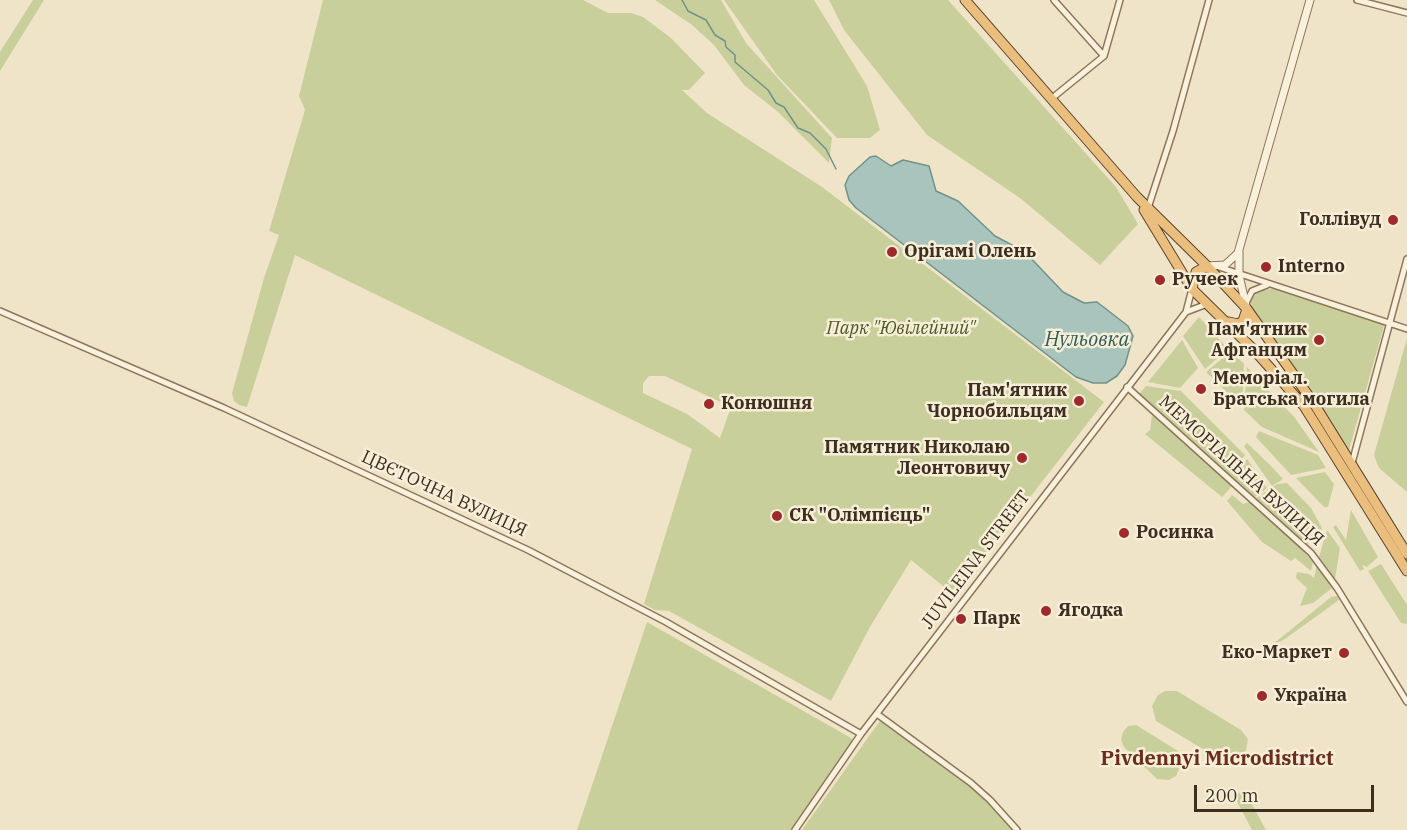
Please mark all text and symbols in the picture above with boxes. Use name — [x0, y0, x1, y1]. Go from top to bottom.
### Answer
place label: Голлівуд — [1299, 209, 1381, 231]
marker: Голлівуд — [1386, 213, 1400, 227]
place label: Орігамі Олень — [904, 241, 1036, 263]
marker: Орігамі Олень — [885, 245, 899, 259]
place label: Interno — [1278, 256, 1345, 278]
marker: Interno — [1259, 260, 1273, 274]
place label: Ручеек — [1172, 269, 1238, 291]
marker: Ручеек — [1153, 273, 1167, 287]
park label: Парк "Ювілейний" — [827, 318, 975, 340]
place label: Пам'ятник Афганцям — [1207, 319, 1307, 362]
water label: Нульовка — [1045, 328, 1129, 352]
marker: Пам'ятник Афганцям — [1312, 333, 1326, 347]
place label: Меморіал. Братська могила — [1213, 368, 1370, 410]
place label: Пам'ятник Чорнобильцям — [927, 380, 1067, 422]
marker: Меморіал. Братська могила — [1194, 382, 1208, 396]
street label: МЕМОРІАЛЬНА ВУЛИЦЯ — [1154, 391, 1328, 551]
place label: Конюшня — [721, 393, 812, 415]
marker: Пам'ятник Чорнобильцям — [1072, 394, 1086, 408]
marker: Конюшня — [702, 397, 716, 411]
place label: Памятник Николаю Леонтовичу — [824, 437, 1010, 480]
street label: ЦВЄТОЧНА ВУЛИЦЯ — [358, 446, 530, 542]
marker: Памятник Николаю Леонтовичу — [1015, 451, 1029, 465]
street label: JUVILEINA STREET — [917, 487, 1035, 633]
place label: СК "Олімпієць" — [789, 505, 930, 527]
marker: СК "Олімпієць" — [770, 509, 784, 523]
place label: Росинка — [1136, 522, 1214, 544]
marker: Росинка — [1117, 526, 1131, 540]
place label: Ягодка — [1058, 600, 1123, 622]
marker: Ягодка — [1039, 604, 1053, 618]
place label: Парк — [973, 608, 1020, 630]
marker: Парк — [954, 612, 968, 626]
place label: Еко-Маркет — [1222, 642, 1332, 664]
marker: Еко-Маркет — [1337, 646, 1351, 660]
place label: Україна — [1274, 685, 1347, 707]
marker: Україна — [1255, 689, 1269, 703]
district label: Pivdennyi Microdistrict — [1101, 747, 1333, 771]
scale bar — [1197, 773, 1377, 811]
text: 200 m — [1205, 784, 1259, 807]

